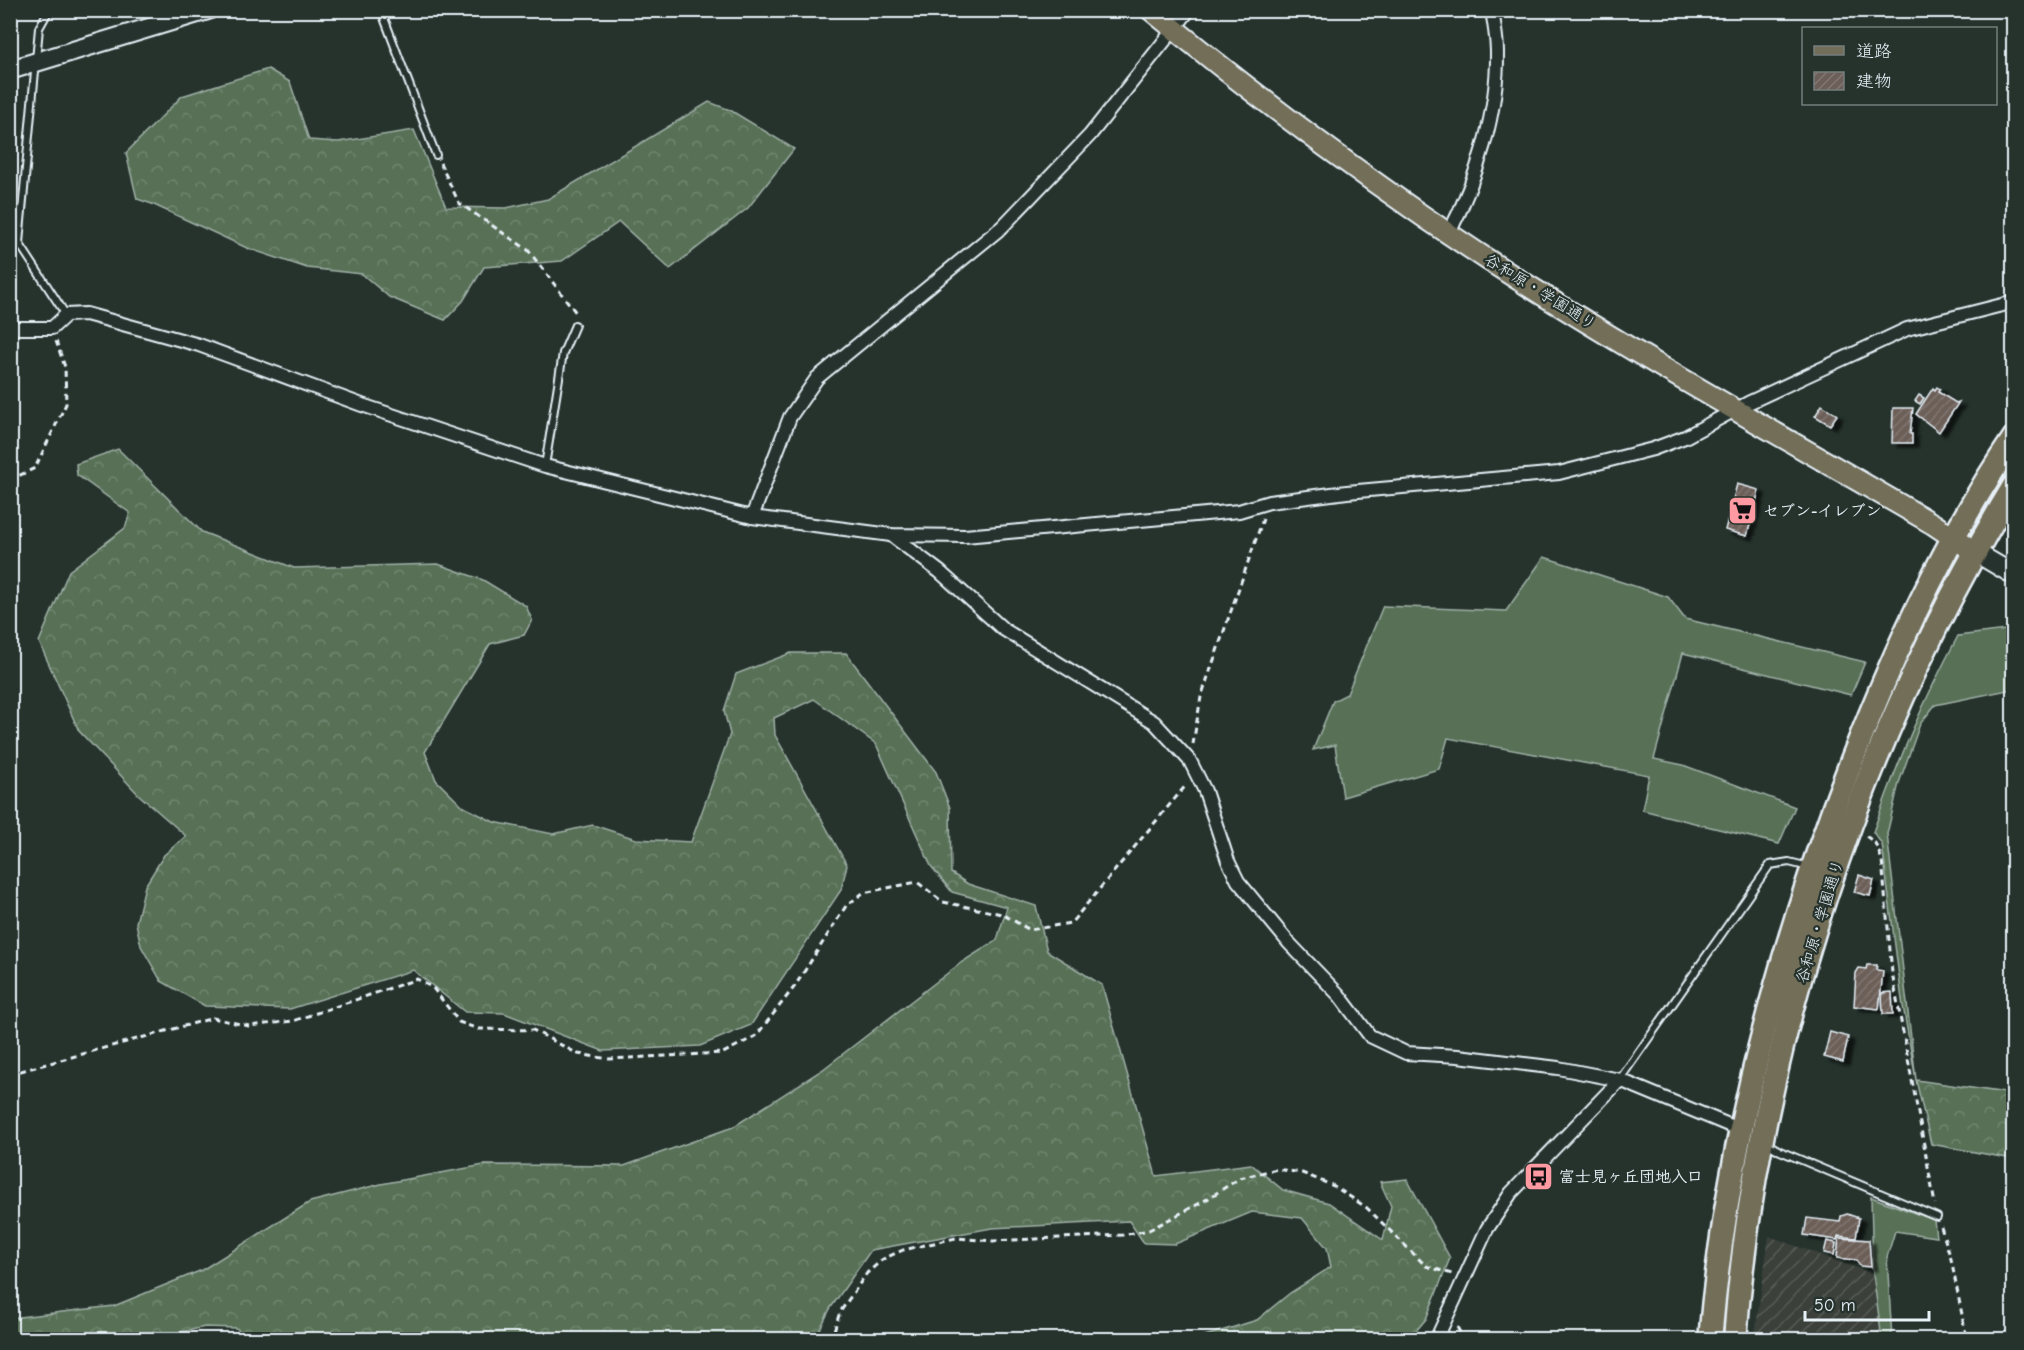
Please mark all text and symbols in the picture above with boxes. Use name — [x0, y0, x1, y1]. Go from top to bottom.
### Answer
legend — [1802, 27, 1997, 105]
text: 道路 — [1856, 41, 1892, 62]
text: 建物 — [1856, 71, 1892, 92]
street label: 谷和原・学園通り — [1481, 250, 1600, 333]
supermarket icon: セブン-イレブン — [1726, 494, 1758, 526]
place label: セブン-イレブン — [1763, 502, 1882, 520]
street label: 谷和原・学園通り — [1793, 857, 1847, 985]
bus stop icon: 富士見ヶ丘団地入口 — [1522, 1160, 1554, 1192]
place label: 富士見ヶ丘団地入口 — [1559, 1168, 1703, 1186]
scale bar — [1805, 1284, 1930, 1322]
text: 50 m — [1814, 1295, 1856, 1316]

